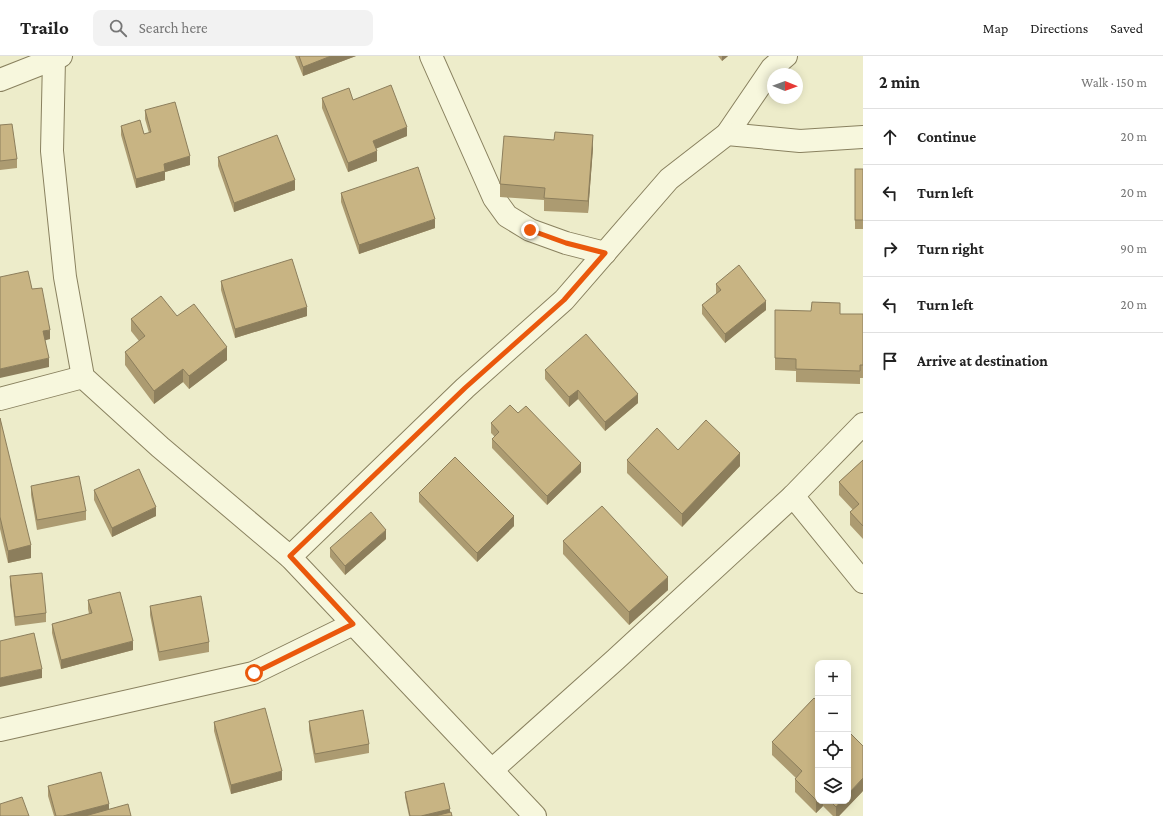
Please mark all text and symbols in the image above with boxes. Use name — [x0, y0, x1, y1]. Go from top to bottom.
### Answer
search box — [93, 10, 373, 46]
text: Trailo — [20, 17, 69, 38]
icon: search — [107, 17, 129, 39]
text: Search here — [139, 20, 208, 36]
text: Map — [983, 20, 1008, 36]
text: Directions — [1030, 20, 1088, 36]
text: Saved — [1110, 20, 1143, 36]
north arrow — [767, 68, 803, 104]
text: 2 min — [879, 73, 920, 92]
text: Walk · 150 m — [1081, 75, 1147, 90]
icon: ahead — [879, 126, 901, 148]
text: Continue — [917, 129, 976, 145]
text: 20 m — [1121, 129, 1147, 144]
icon: left — [879, 182, 901, 204]
text: Turn left — [917, 185, 973, 201]
text: 20 m — [1121, 185, 1147, 200]
route end — [521, 221, 539, 239]
icon: right — [879, 238, 901, 260]
text: Turn right — [917, 241, 984, 257]
text: 90 m — [1120, 241, 1147, 256]
icon: left — [879, 294, 901, 316]
text: Turn left — [917, 297, 973, 313]
text: 20 m — [1121, 297, 1147, 312]
icon: arrive — [879, 350, 901, 372]
text: Arrive at destination — [917, 353, 1048, 369]
map controls — [815, 660, 851, 804]
button: + — [815, 660, 851, 696]
route start — [245, 664, 263, 682]
button: − — [815, 696, 851, 732]
button: locate — [815, 732, 851, 768]
button: layers — [815, 768, 851, 804]

